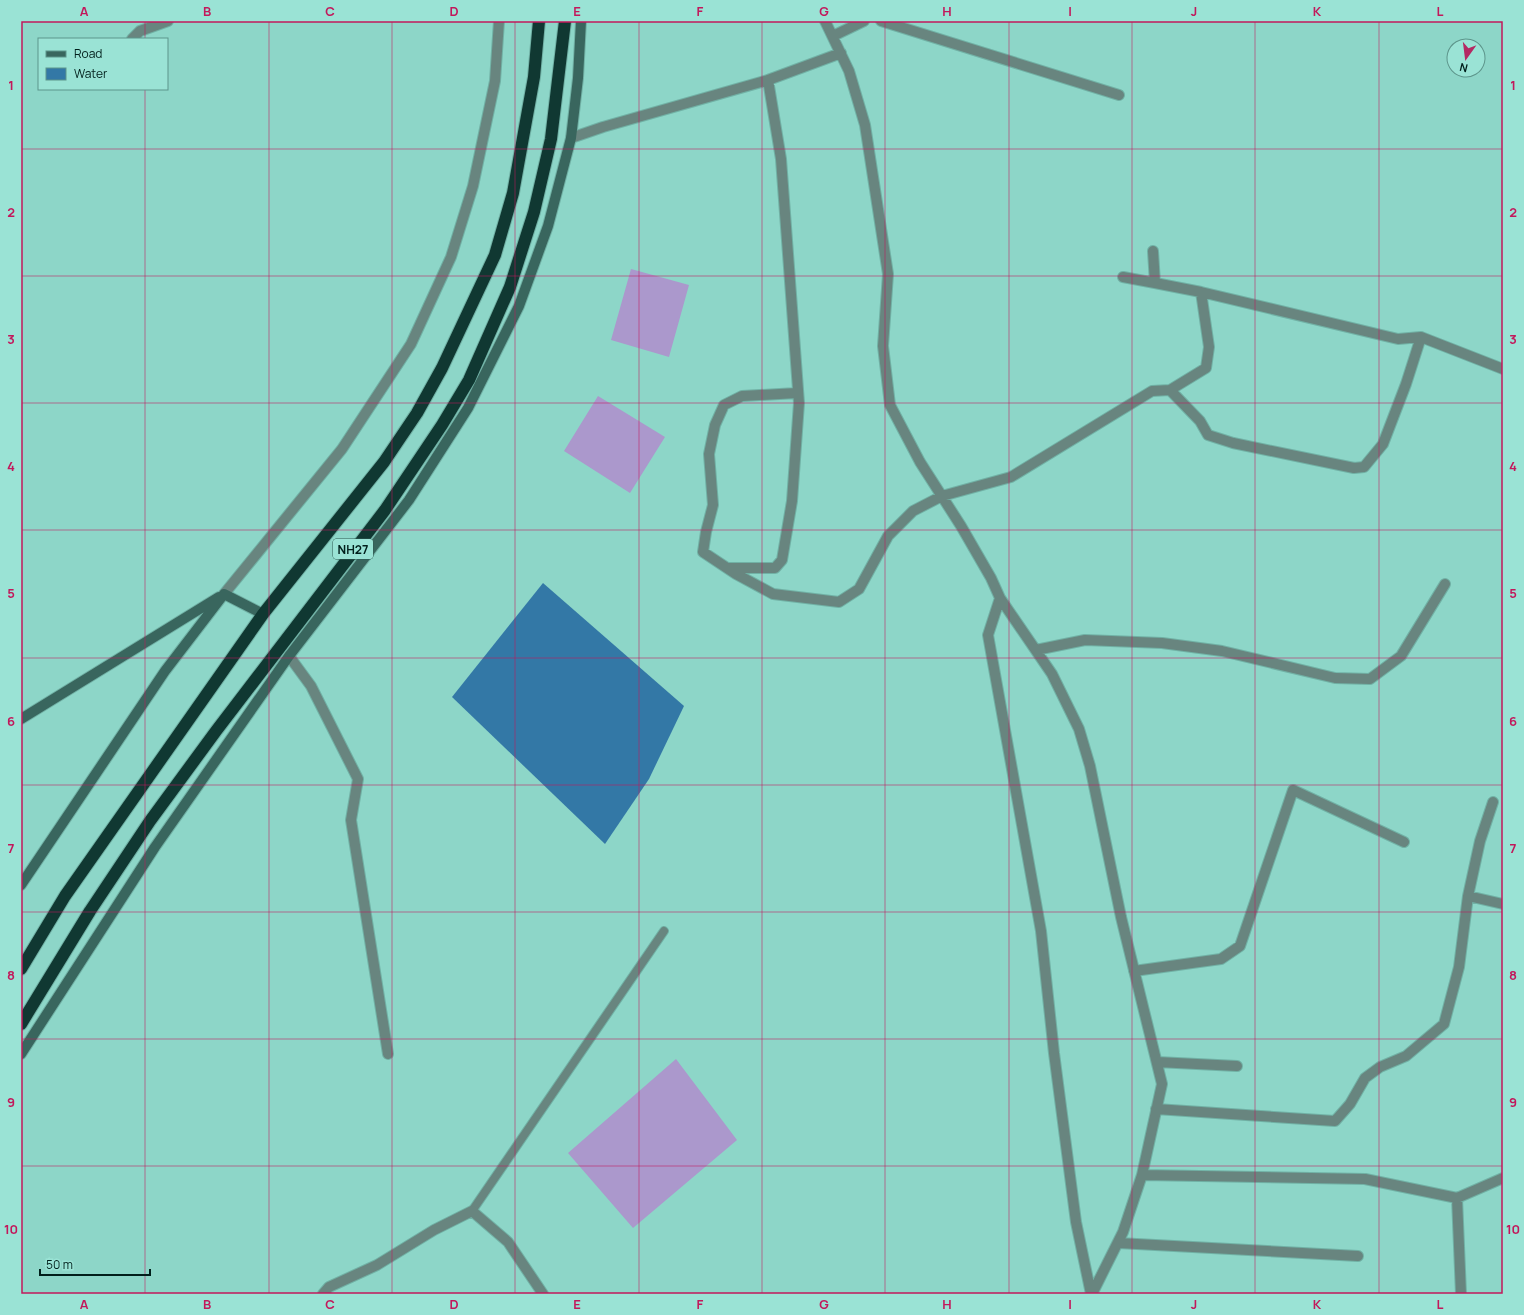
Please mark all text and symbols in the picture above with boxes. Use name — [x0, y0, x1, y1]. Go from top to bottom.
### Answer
text: A — [80, 2, 89, 20]
text: B — [203, 2, 211, 20]
text: C — [325, 2, 335, 20]
text: D — [449, 2, 459, 20]
text: E — [573, 2, 581, 20]
text: F — [697, 2, 704, 20]
text: G — [819, 2, 829, 20]
text: H — [942, 2, 952, 20]
text: I — [1068, 2, 1072, 20]
text: J — [1191, 2, 1197, 20]
text: K — [1313, 2, 1322, 20]
text: L — [1437, 2, 1444, 20]
legend — [38, 38, 168, 90]
north arrow — [1446, 38, 1486, 78]
text: Road — [74, 45, 102, 62]
text: N — [1458, 60, 1469, 76]
text: Water — [74, 65, 108, 82]
text: 1 — [8, 76, 14, 94]
text: 1 — [1510, 76, 1516, 94]
text: 2 — [7, 203, 15, 221]
text: 2 — [1509, 203, 1517, 221]
text: 3 — [7, 330, 15, 348]
text: 3 — [1509, 330, 1517, 348]
text: 4 — [7, 457, 15, 475]
text: 4 — [1509, 457, 1517, 475]
road number: NH27 — [333, 539, 373, 559]
text: 5 — [7, 584, 15, 602]
text: 5 — [1509, 584, 1517, 602]
text: 6 — [7, 712, 15, 730]
text: 6 — [1509, 712, 1517, 730]
text: 7 — [8, 839, 15, 857]
text: 7 — [1510, 839, 1517, 857]
text: 8 — [7, 966, 15, 984]
text: 8 — [1509, 966, 1517, 984]
text: 9 — [7, 1093, 15, 1111]
text: 9 — [1509, 1093, 1517, 1111]
text: 10 — [4, 1220, 18, 1238]
text: 10 — [1506, 1220, 1520, 1238]
scale bar — [40, 1251, 150, 1277]
text: 50 m — [46, 1256, 73, 1273]
text: A — [80, 1295, 89, 1313]
text: B — [203, 1295, 211, 1313]
text: C — [325, 1295, 335, 1313]
text: D — [449, 1295, 459, 1313]
text: E — [573, 1295, 581, 1313]
text: F — [697, 1295, 704, 1313]
text: G — [819, 1295, 829, 1313]
text: H — [942, 1295, 952, 1313]
text: I — [1068, 1295, 1072, 1313]
text: J — [1191, 1295, 1197, 1313]
text: K — [1313, 1295, 1322, 1313]
text: L — [1437, 1295, 1444, 1313]

